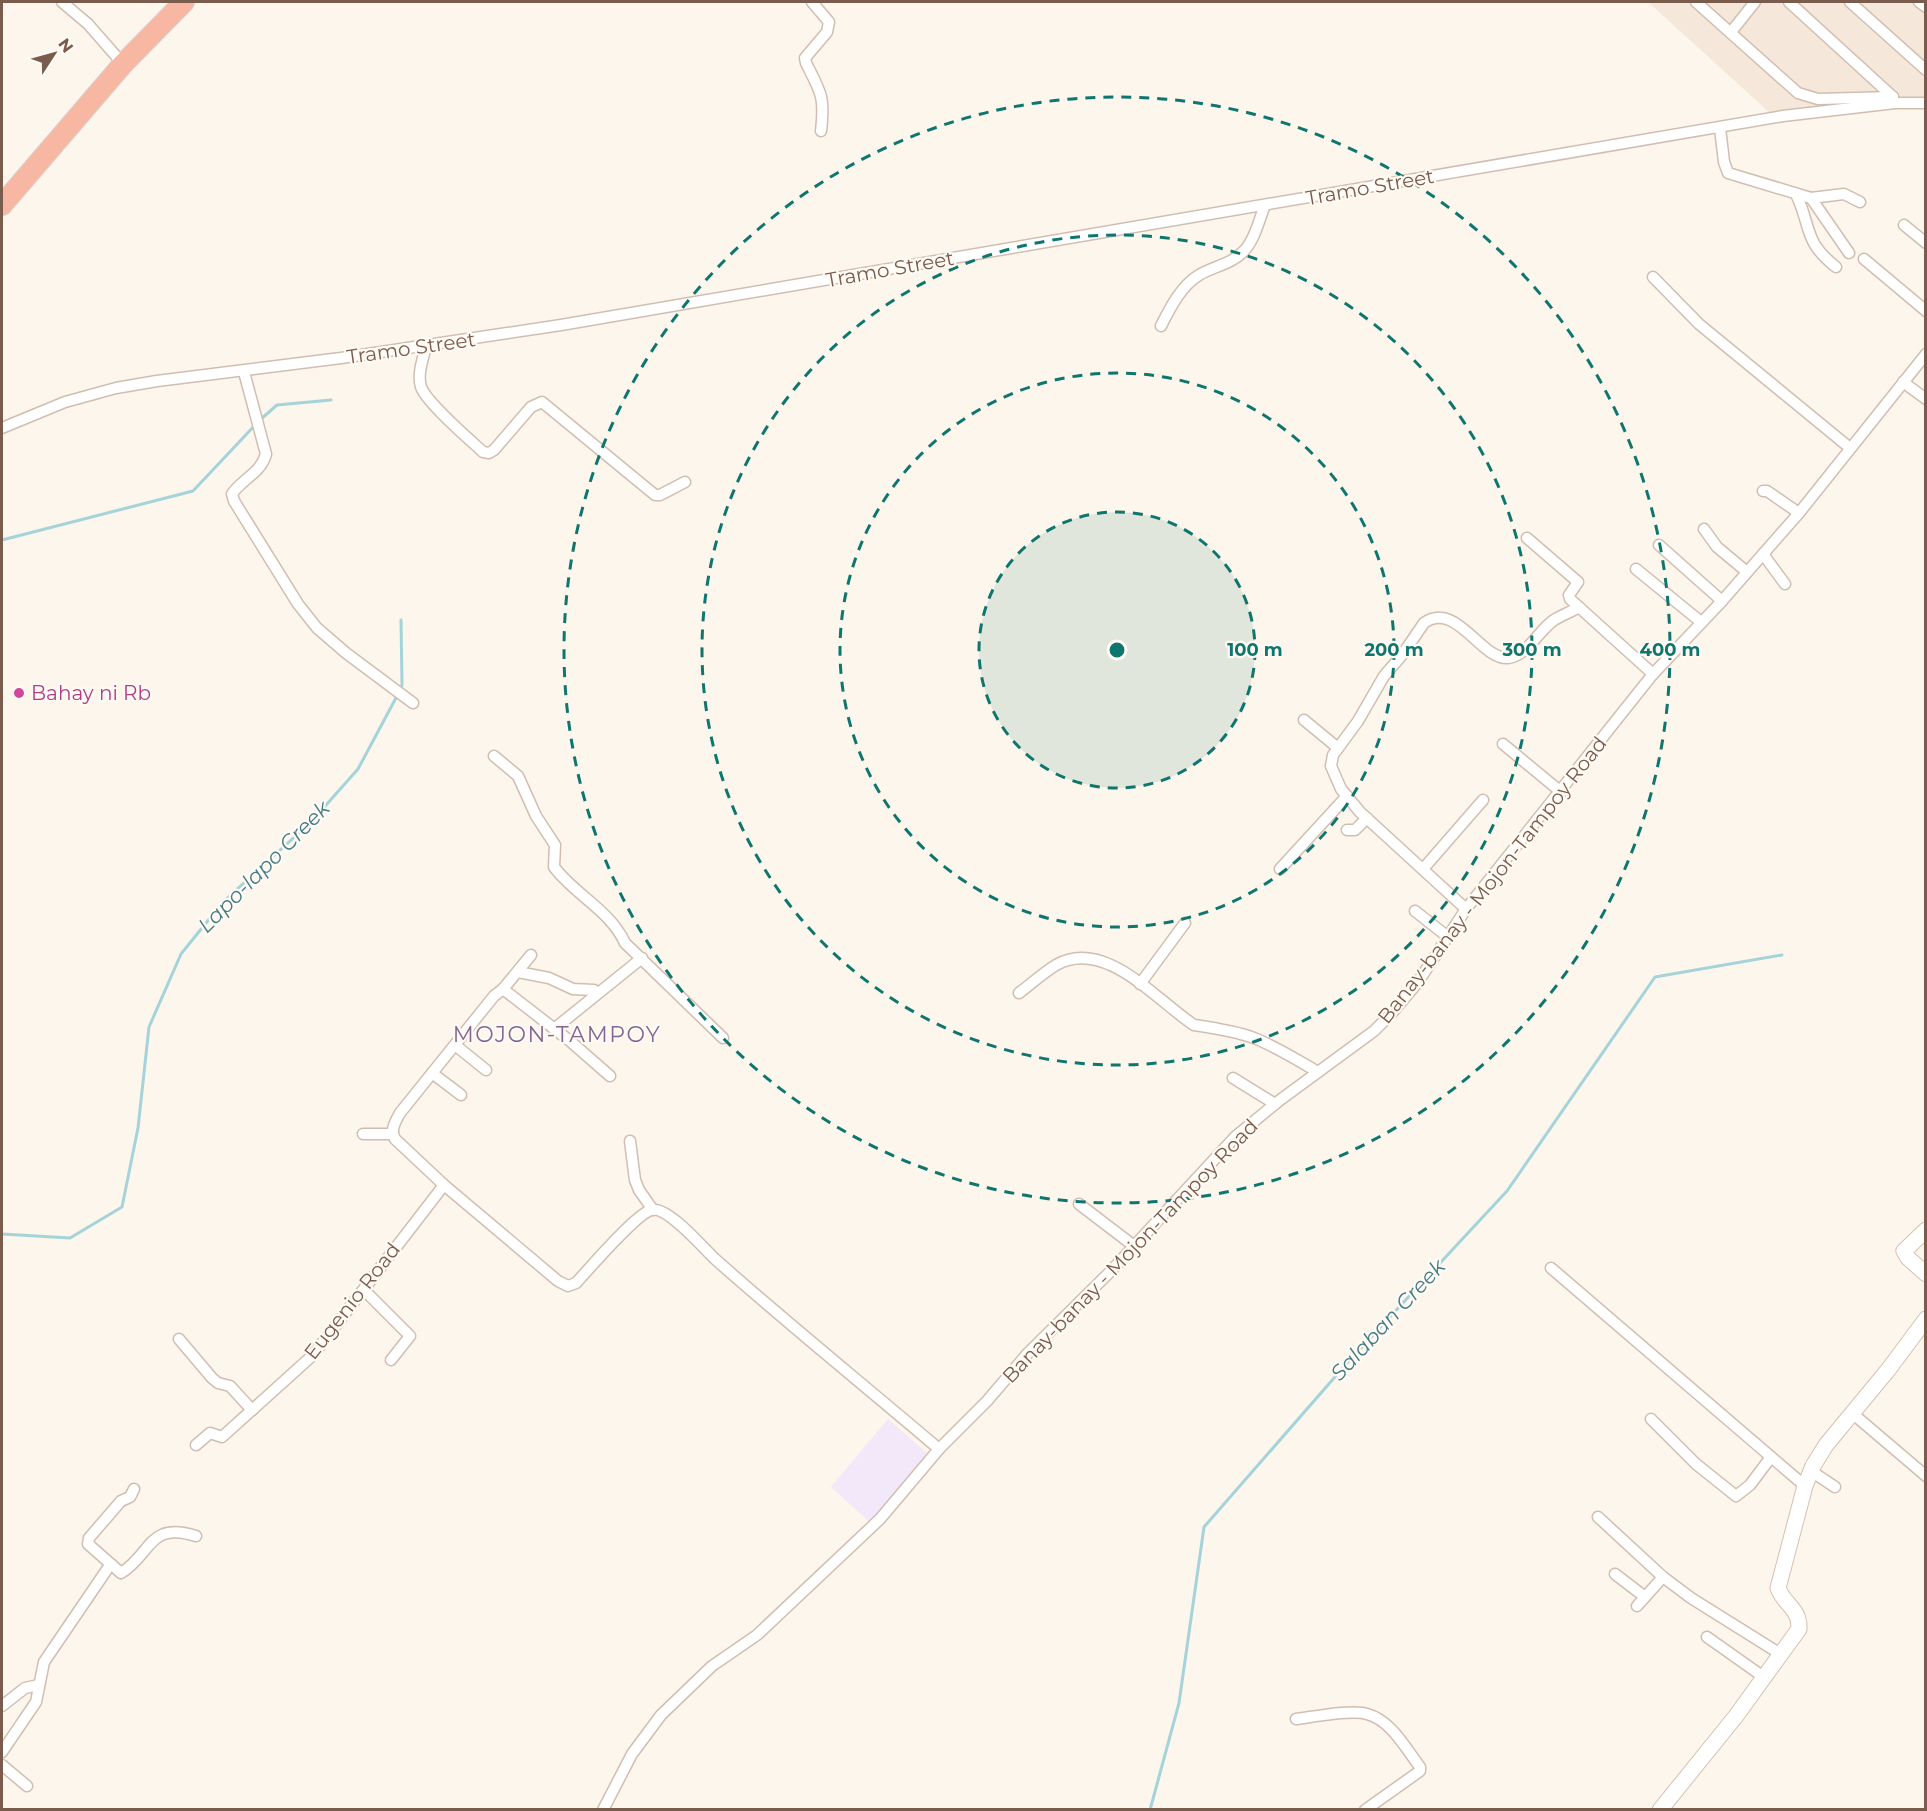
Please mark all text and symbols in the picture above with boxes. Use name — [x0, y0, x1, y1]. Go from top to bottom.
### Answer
north arrow — [24, 24, 84, 84]
text: N — [54, 35, 77, 56]
street label: Tramo Street — [1304, 164, 1436, 210]
street label: Tramo Street — [824, 246, 956, 292]
street label: Tramo Street — [345, 327, 477, 369]
text: 100 m — [1227, 639, 1283, 661]
text: 200 m — [1364, 639, 1424, 661]
text: 300 m — [1501, 639, 1562, 661]
text: 400 m — [1640, 639, 1700, 661]
centre of rings — [1107, 640, 1127, 660]
place label: Bahay ni Rb — [31, 681, 151, 705]
marker: Bahay ni Rb — [12, 686, 26, 700]
street label: Banay-banay - Mojon-Tampoy Road — [1373, 732, 1611, 1028]
water label: Lapo-lapo Creek — [193, 795, 336, 938]
district label: MOJON-TAMPOY — [453, 1021, 661, 1048]
street label: Banay-banay - Mojon-Tampoy Road — [997, 1114, 1263, 1388]
street label: Eugenio Road — [299, 1238, 405, 1364]
water label: Salaban Creek — [1325, 1253, 1451, 1385]

